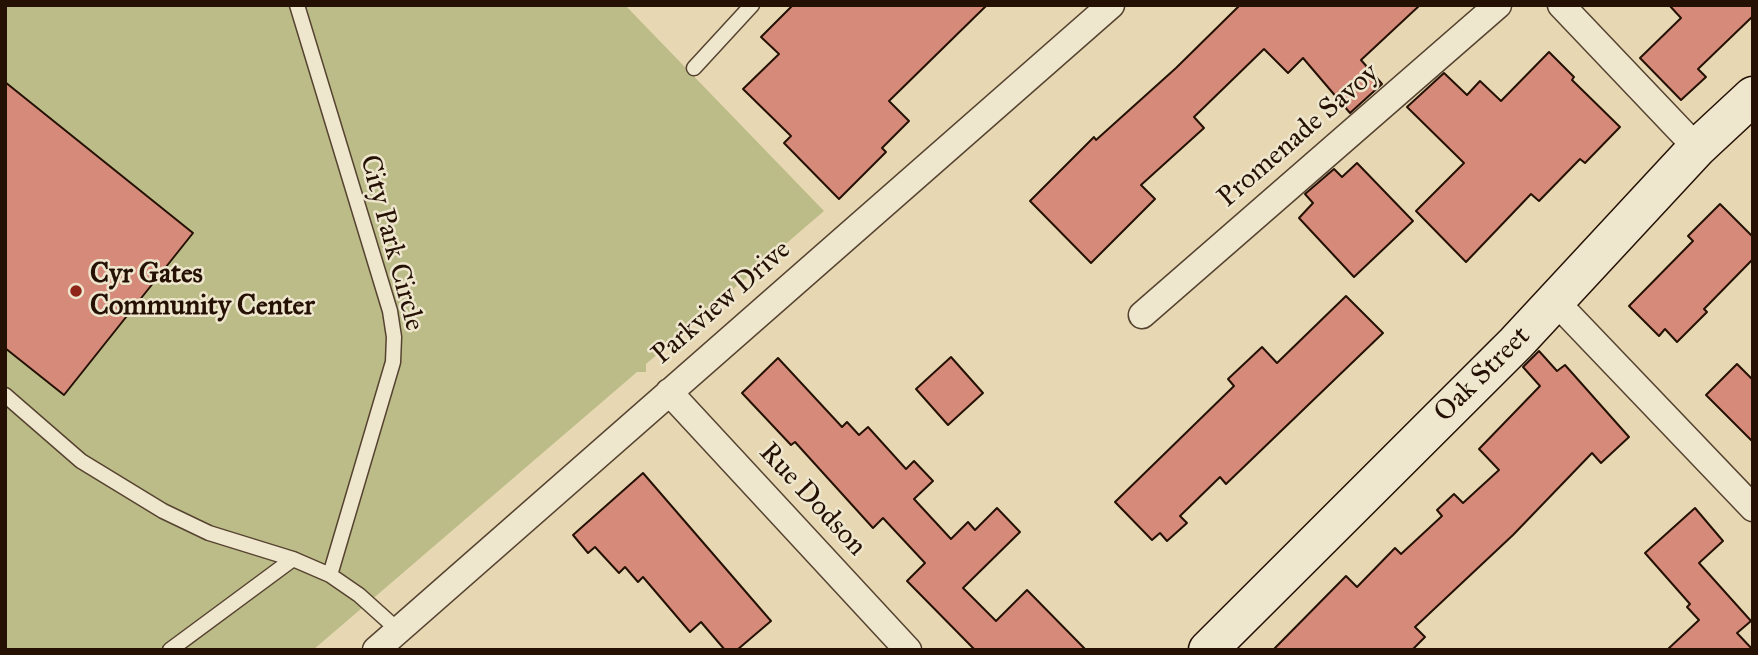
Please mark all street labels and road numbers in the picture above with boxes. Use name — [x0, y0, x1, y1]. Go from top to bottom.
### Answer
street label: Promenade Savoy — [1212, 57, 1386, 215]
street label: City Park Circle — [351, 151, 431, 335]
street label: Parkview Drive — [646, 234, 798, 372]
street label: Oak Street — [1428, 320, 1538, 430]
street label: Rue Dodson — [751, 437, 873, 563]

